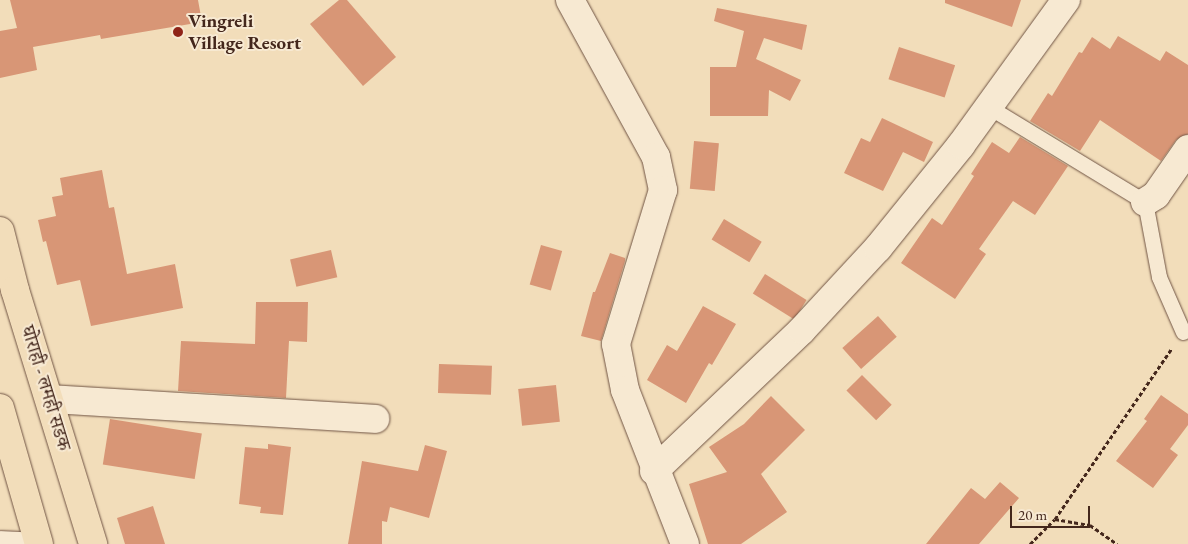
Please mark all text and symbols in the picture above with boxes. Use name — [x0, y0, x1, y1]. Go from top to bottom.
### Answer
place label: Vingreli Village Resort — [188, 10, 301, 54]
marker: Vingreli Village Resort — [172, 26, 184, 38]
street label: घोराही - लमही सडक — [16, 323, 76, 453]
scale bar — [1013, 496, 1093, 528]
text: 20 m — [1018, 505, 1047, 524]

